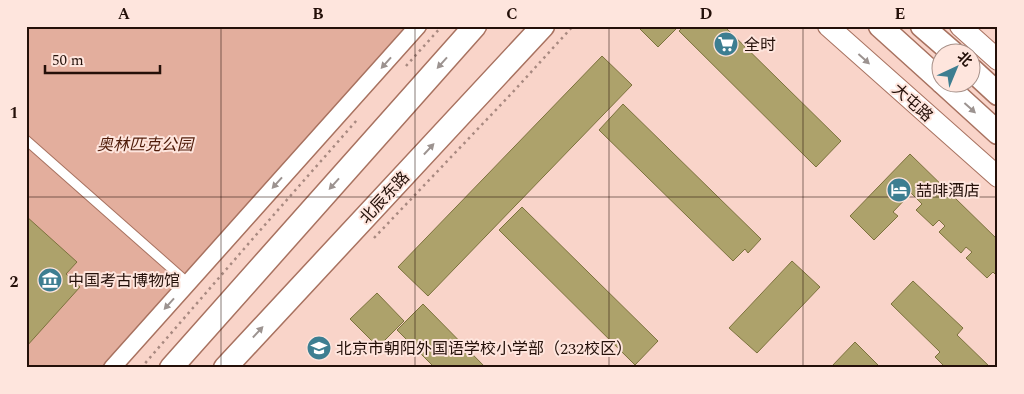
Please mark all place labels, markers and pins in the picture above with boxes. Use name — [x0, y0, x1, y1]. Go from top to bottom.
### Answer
supermarket icon: 全时 — [713, 31, 739, 57]
place label: 全时 — [744, 33, 776, 57]
hotel icon: 喆啡酒店 — [886, 177, 912, 203]
place label: 喆啡酒店 — [916, 179, 980, 203]
museum icon: 中国考古博物馆 — [37, 267, 63, 293]
place label: 中国考古博物馆 — [68, 269, 180, 293]
school or university icon: 北京市朝阳外国语学校小学部（232校区） — [306, 335, 332, 361]
place label: 北京市朝阳外国语学校小学部（232校区） — [336, 337, 632, 361]

